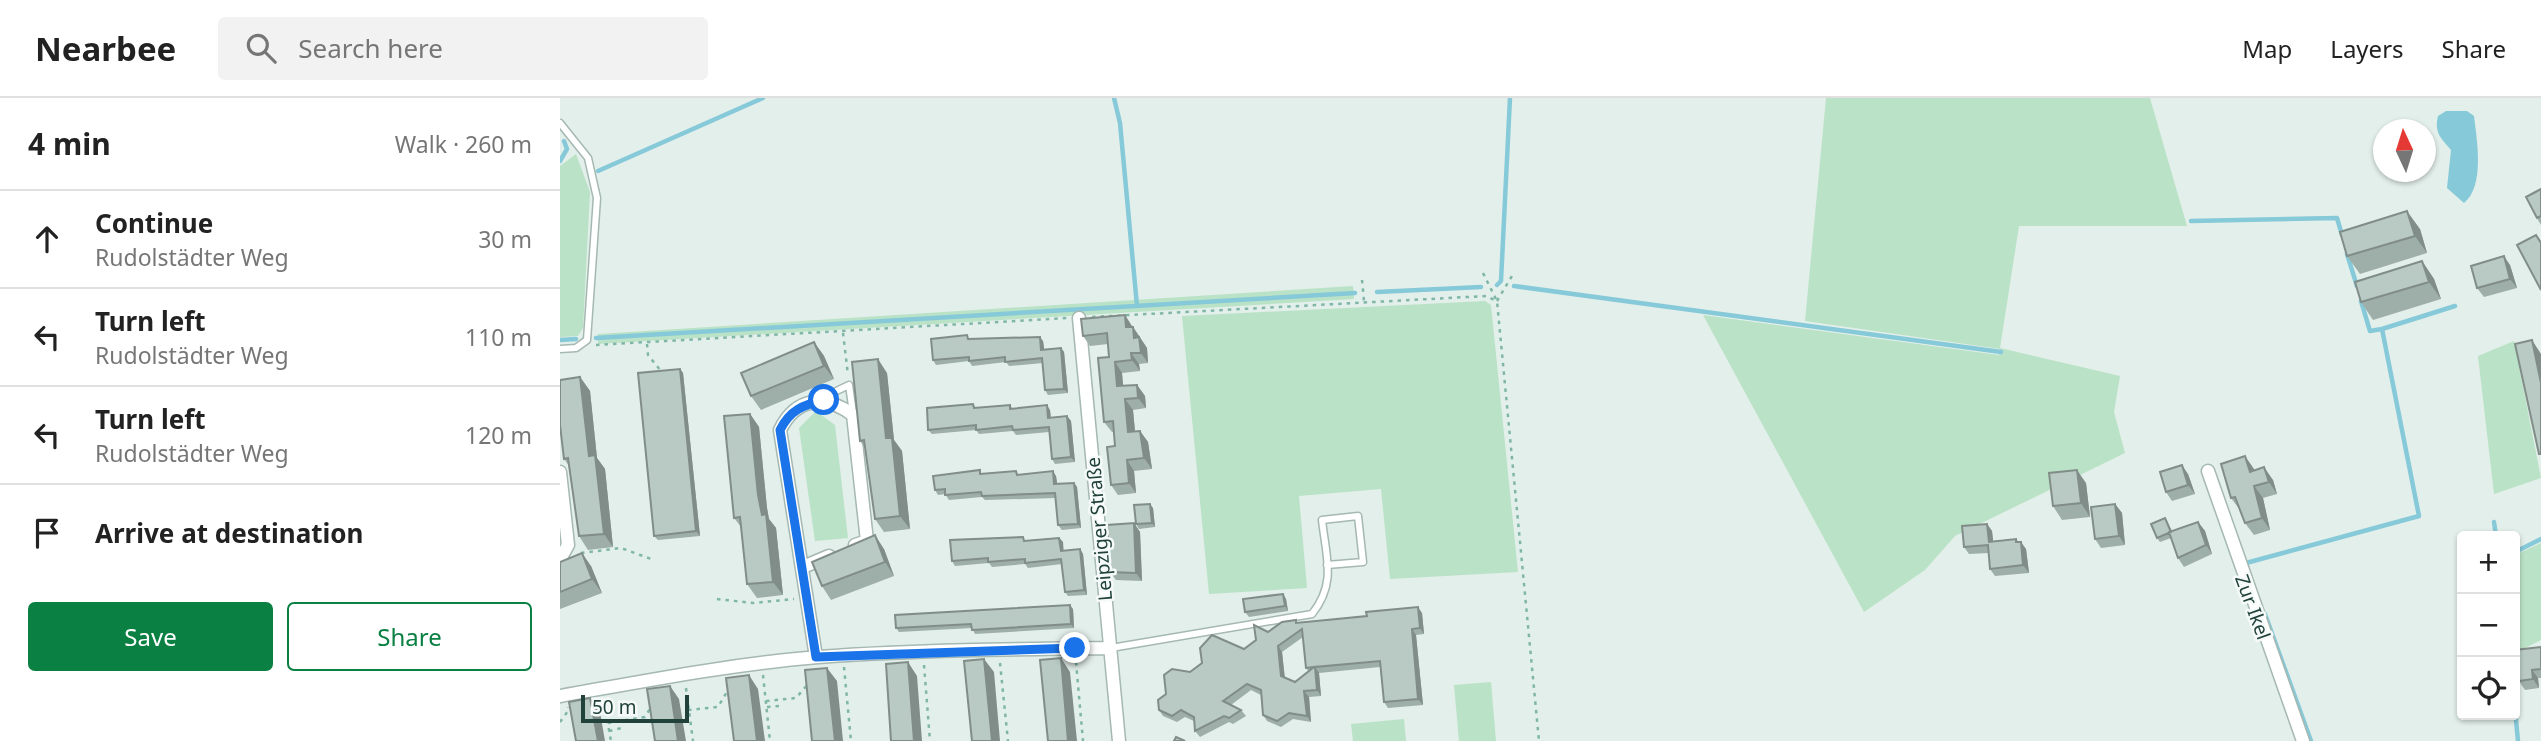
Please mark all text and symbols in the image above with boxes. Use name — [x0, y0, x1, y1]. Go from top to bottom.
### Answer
search box — [218, 17, 708, 80]
text: Nearbee — [35, 26, 176, 71]
icon: search — [242, 29, 280, 67]
text: Search here — [298, 30, 443, 66]
text: Map — [2242, 32, 2292, 65]
text: Layers — [2330, 32, 2404, 65]
text: Share — [2442, 32, 2506, 65]
north arrow — [2373, 119, 2436, 182]
text: 4 min — [28, 123, 111, 164]
text: Walk · 260 m — [395, 128, 532, 160]
text: Continue — [95, 205, 213, 241]
icon: ahead — [28, 220, 66, 258]
text: 30 m — [478, 223, 532, 255]
text: Rudolstädter Weg — [95, 241, 289, 273]
text: Turn left — [95, 303, 206, 339]
icon: left — [28, 318, 66, 356]
text: 110 m — [465, 321, 532, 353]
text: Rudolstädter Weg — [95, 339, 289, 371]
route start — [808, 384, 839, 415]
text: Turn left — [95, 401, 206, 437]
icon: left — [28, 416, 66, 454]
text: 120 m — [465, 419, 532, 451]
text: Rudolstädter Weg — [95, 437, 289, 469]
street label: Leipziger Straße — [1080, 456, 1118, 602]
icon: arrive — [28, 514, 66, 552]
text: Arrive at destination — [95, 515, 364, 551]
map controls — [2457, 531, 2520, 720]
button: + — [2457, 531, 2520, 594]
street label: Zur Ikel — [2229, 571, 2277, 643]
button: − — [2457, 594, 2520, 657]
button: Save — [28, 602, 273, 671]
button: Share — [287, 602, 532, 671]
route end — [1059, 632, 1090, 663]
button: locate — [2457, 657, 2520, 720]
scale bar — [581, 692, 690, 724]
text: 50 m — [592, 694, 636, 720]

